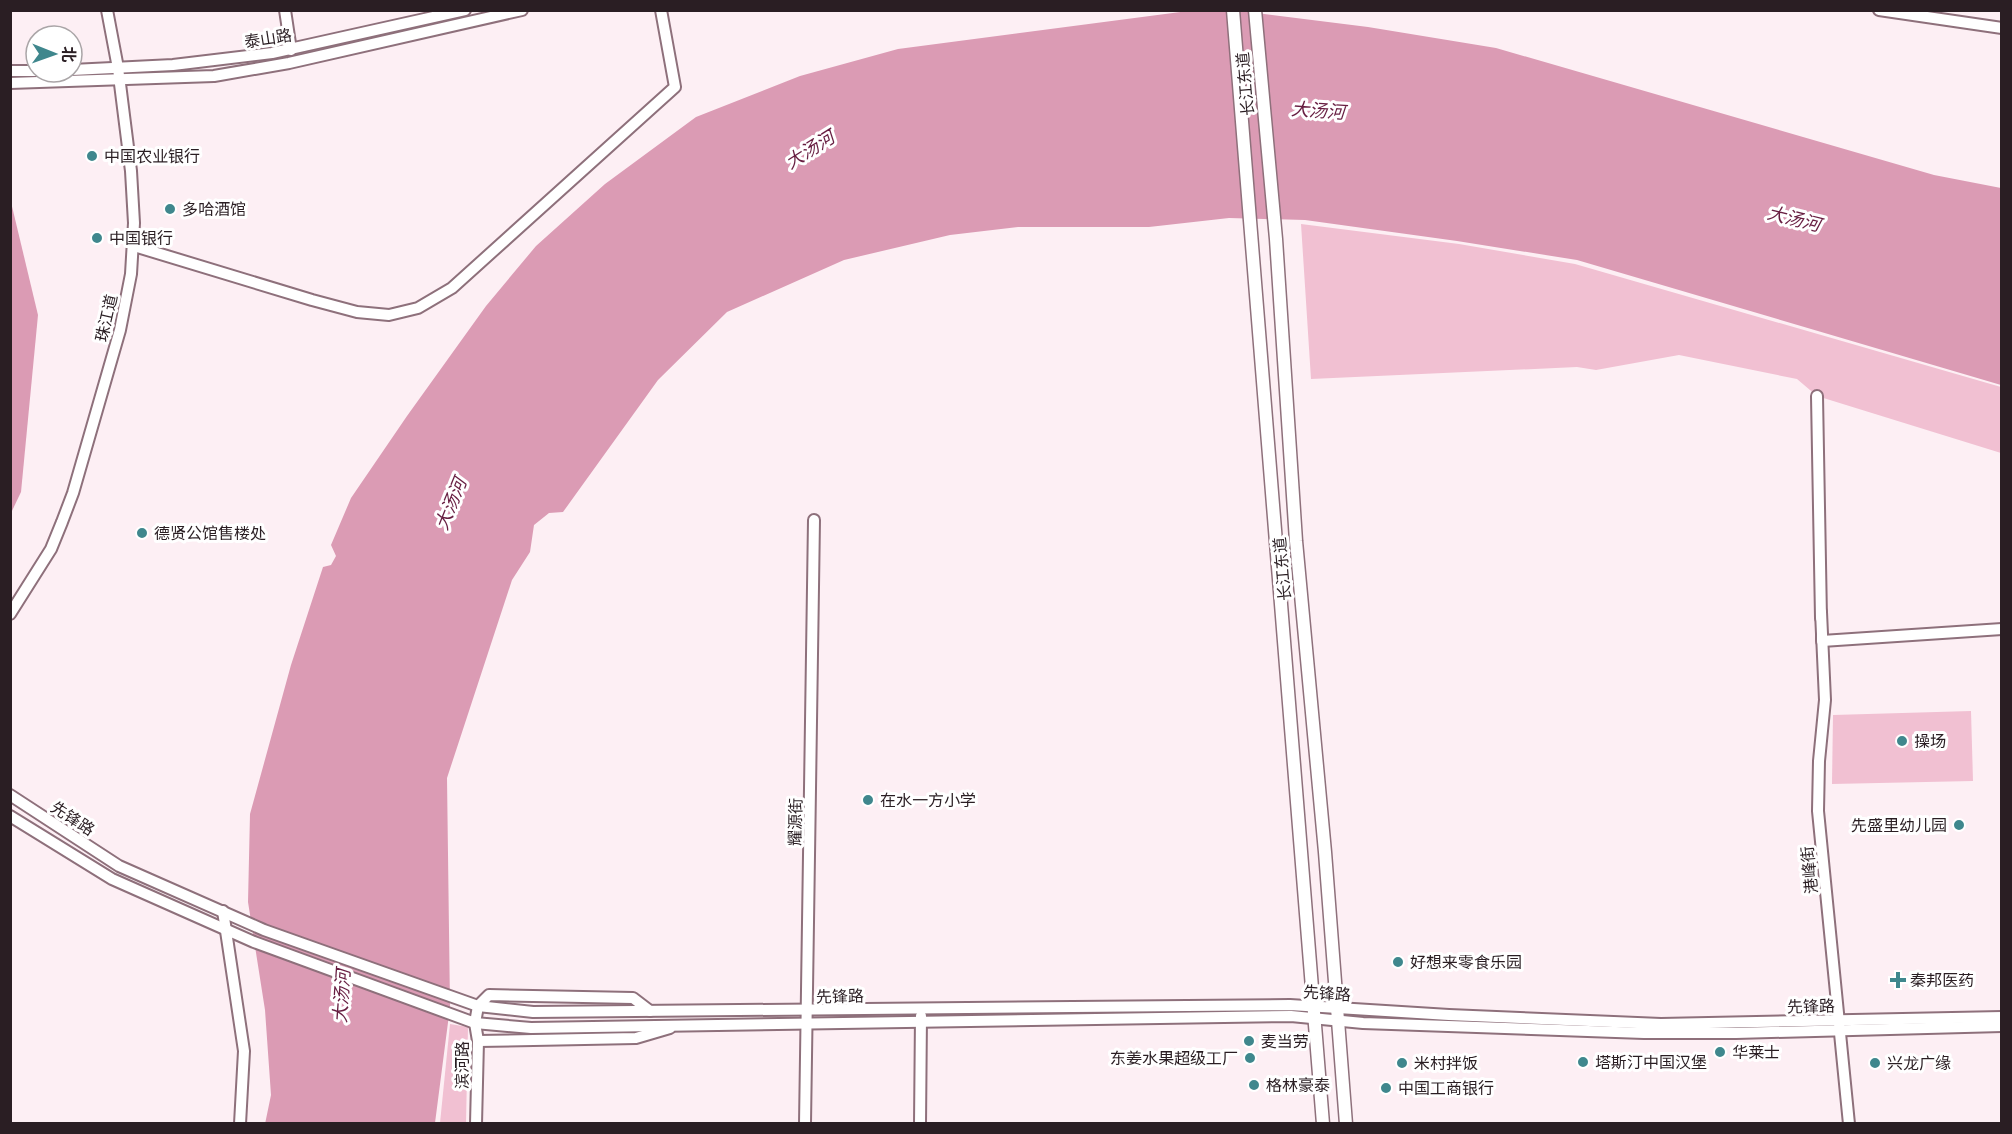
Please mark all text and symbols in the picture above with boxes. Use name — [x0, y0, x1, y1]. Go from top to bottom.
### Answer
north arrow — [24, 24, 84, 84]
street label: 泰山路 — [243, 26, 293, 51]
text: 北 — [60, 46, 77, 62]
street label: 长江东道 — [1234, 51, 1257, 117]
water label: 大汤河 — [1290, 99, 1349, 123]
water label: 大汤河 — [782, 126, 841, 173]
place label: 中国农业银行 — [104, 148, 200, 165]
marker: 中国农业银行 — [85, 149, 99, 163]
place label: 多哈酒馆 — [182, 201, 246, 218]
marker: 多哈酒馆 — [163, 202, 177, 216]
water label: 大汤河 — [1765, 203, 1826, 236]
place label: 中国银行 — [109, 230, 173, 247]
marker: 中国银行 — [90, 231, 104, 245]
street label: 珠江道 — [93, 293, 120, 343]
water label: 大汤河 — [432, 472, 472, 533]
place label: 德贤公馆售楼处 — [154, 525, 266, 542]
marker: 德贤公馆售楼处 — [135, 526, 149, 540]
street label: 长江东道 — [1271, 536, 1294, 602]
place label: 操场 — [1914, 733, 1946, 750]
marker: 操场 — [1895, 734, 1909, 748]
place label: 在水一方小学 — [880, 792, 976, 809]
marker: 在水一方小学 — [861, 793, 875, 807]
street label: 先锋路 — [48, 798, 97, 839]
street label: 耀源街 — [787, 798, 804, 846]
place label: 先盛里幼儿园 — [1851, 817, 1947, 834]
marker: 先盛里幼儿园 — [1952, 818, 1966, 832]
street label: 港峰街 — [1799, 845, 1820, 895]
place label: 好想来零食乐园 — [1410, 954, 1522, 971]
marker: 好想来零食乐园 — [1391, 955, 1405, 969]
water label: 大汤河 — [330, 965, 354, 1024]
place label: 秦邦医药 — [1910, 972, 1974, 989]
marker: 秦邦医药 — [1891, 973, 1905, 987]
street label: 先锋路 — [1302, 983, 1352, 1004]
street label: 先锋路 — [816, 988, 864, 1005]
street label: 先锋路 — [1787, 998, 1835, 1015]
place label: 麦当劳 — [1261, 1033, 1309, 1050]
marker: 麦当劳 — [1242, 1034, 1256, 1048]
street label: 滨河路 — [454, 1041, 471, 1089]
place label: 华莱士 — [1732, 1044, 1780, 1061]
marker: 华莱士 — [1713, 1045, 1727, 1059]
place label: 东姜水果超级工厂 — [1110, 1049, 1238, 1067]
marker: 东姜水果超级工厂 — [1243, 1051, 1257, 1065]
place label: 塔斯汀中国汉堡 — [1595, 1054, 1707, 1071]
place label: 兴龙广缘 — [1887, 1054, 1951, 1072]
place label: 米村拌饭 — [1414, 1055, 1478, 1072]
marker: 塔斯汀中国汉堡 — [1576, 1055, 1590, 1069]
marker: 米村拌饭 — [1395, 1056, 1409, 1070]
marker: 兴龙广缘 — [1868, 1056, 1882, 1070]
place label: 格林豪泰 — [1266, 1077, 1330, 1094]
marker: 格林豪泰 — [1247, 1078, 1261, 1092]
place label: 中国工商银行 — [1398, 1080, 1494, 1097]
marker: 中国工商银行 — [1379, 1081, 1393, 1095]

